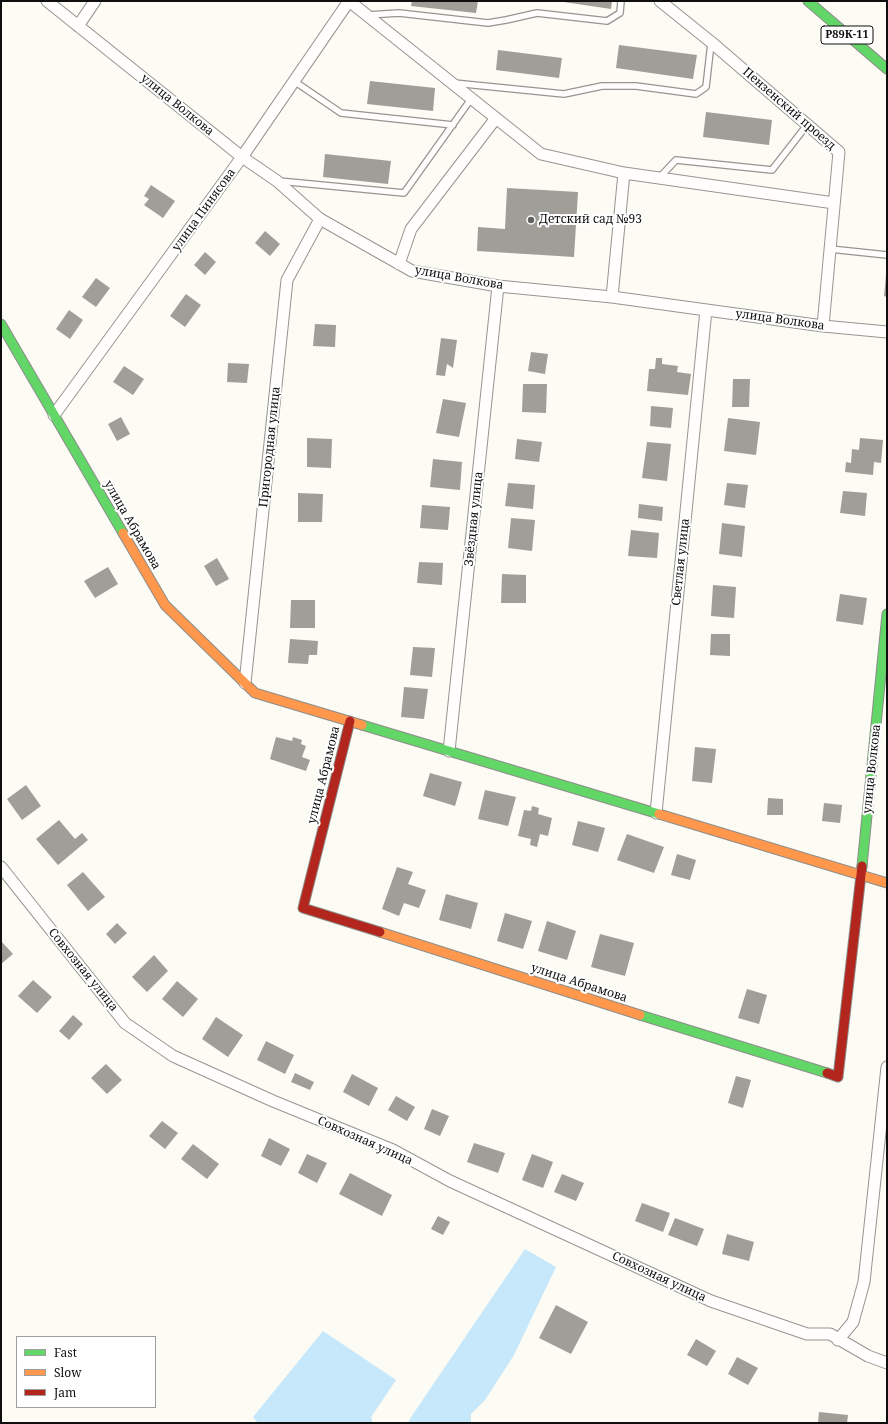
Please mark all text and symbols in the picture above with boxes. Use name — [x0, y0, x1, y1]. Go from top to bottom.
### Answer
road number: Р89К-11 — [821, 26, 873, 44]
street label: Пензенский проезд — [740, 65, 838, 153]
street label: улица Волкова — [138, 71, 216, 139]
street label: улица Пинясова — [169, 166, 239, 254]
place label: Детский сад №93 — [539, 213, 642, 227]
marker: Детский сад №93 — [526, 215, 536, 225]
street label: улица Волкова — [414, 263, 504, 293]
street label: улица Волкова — [735, 307, 825, 333]
street label: Пригородная улица — [256, 386, 284, 508]
street label: Звёздная улица — [462, 471, 486, 567]
street label: улица Абрамова — [101, 478, 163, 572]
street label: Светлая улица — [669, 517, 693, 607]
street label: улица Волкова — [860, 724, 884, 814]
street label: улица Абрамова — [305, 725, 343, 825]
street label: Совхозная улица — [45, 926, 121, 1014]
street label: улица Абрамова — [529, 961, 629, 1005]
street label: Совхозная улица — [315, 1114, 415, 1168]
street label: Совхозная улица — [610, 1249, 708, 1305]
legend — [16, 1336, 156, 1408]
text: Fast — [54, 1344, 77, 1361]
text: Slow — [54, 1364, 82, 1381]
text: Jam — [54, 1384, 76, 1401]

